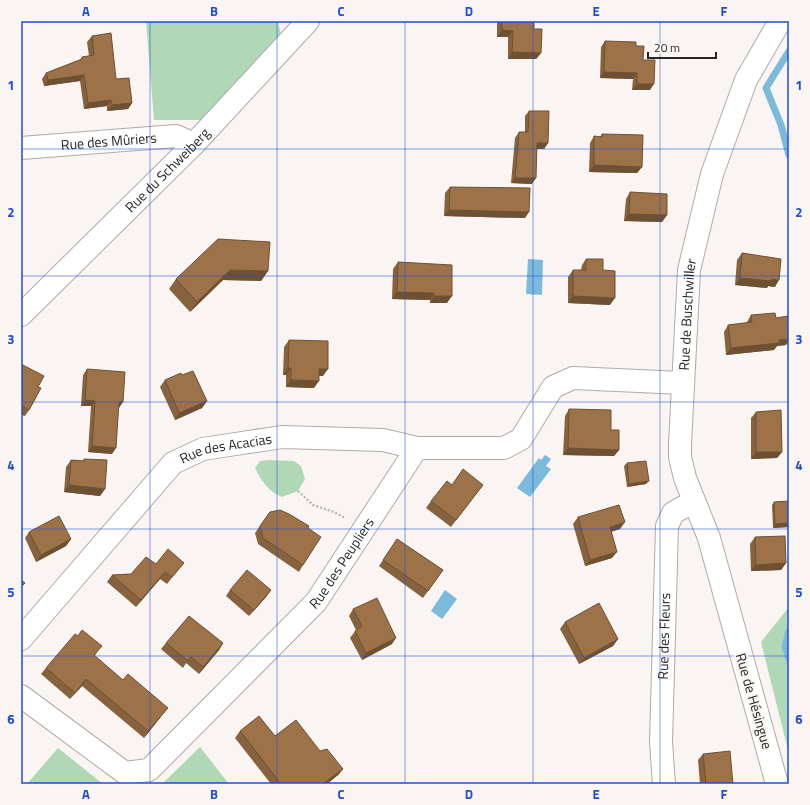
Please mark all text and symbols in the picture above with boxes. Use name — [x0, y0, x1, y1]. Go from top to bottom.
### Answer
text: A — [82, 1, 90, 21]
text: B — [210, 1, 218, 21]
text: C — [337, 1, 345, 21]
text: D — [465, 1, 473, 21]
text: E — [592, 1, 600, 21]
text: F — [721, 1, 728, 21]
scale bar — [648, 34, 716, 60]
text: 20 m — [654, 38, 680, 57]
text: 1 — [7, 75, 15, 95]
text: 1 — [795, 75, 803, 95]
street label: Rue du Schweiberg — [120, 123, 214, 217]
street label: Rue des Mûriers — [60, 127, 157, 155]
text: 2 — [7, 202, 15, 222]
text: 2 — [795, 202, 803, 222]
street label: Rue de Buschwiller — [673, 256, 701, 371]
text: 3 — [7, 329, 15, 349]
text: 3 — [795, 329, 803, 349]
street label: Rue des Acacias — [176, 428, 273, 469]
text: 4 — [7, 455, 15, 475]
text: 4 — [795, 455, 803, 475]
street label: Rue des Peupliers — [304, 513, 379, 613]
text: 5 — [7, 582, 15, 602]
text: 5 — [795, 582, 803, 602]
street label: Rue des Fleurs — [652, 592, 675, 680]
street label: Rue de Hésingue — [731, 650, 778, 751]
text: 6 — [7, 709, 15, 729]
text: 6 — [795, 709, 803, 729]
text: A — [82, 784, 90, 804]
text: B — [210, 784, 218, 804]
text: C — [337, 784, 345, 804]
text: D — [465, 784, 473, 804]
text: E — [592, 784, 600, 804]
text: F — [721, 784, 728, 804]

